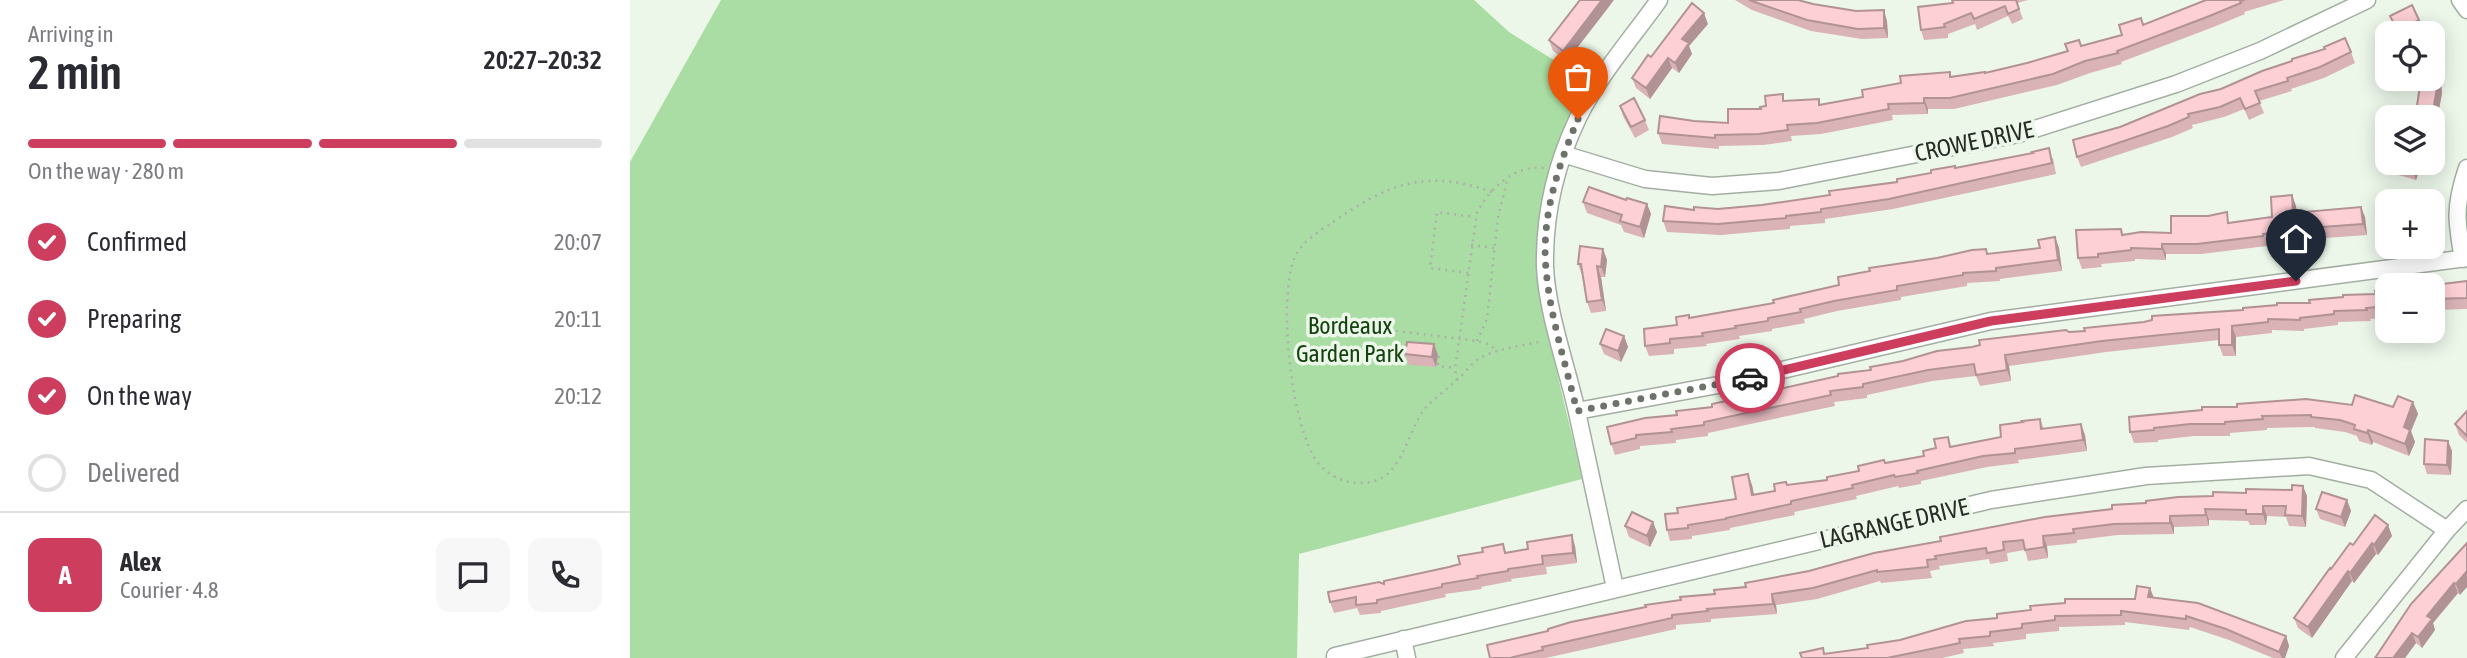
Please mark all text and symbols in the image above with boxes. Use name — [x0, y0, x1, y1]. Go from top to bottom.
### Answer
text: Arriving in — [28, 21, 114, 47]
map controls — [2375, 21, 2445, 343]
button: locate — [2375, 21, 2445, 91]
text: 20:27–20:32 — [484, 45, 602, 75]
text: 2 min — [28, 46, 122, 99]
pin — [1548, 47, 1608, 119]
icon: bag — [1559, 58, 1597, 96]
button: layers — [2375, 105, 2445, 175]
street label: CROWE DRIVE — [1912, 115, 2036, 167]
text: On the way · 280 m — [28, 158, 184, 184]
button: + — [2375, 189, 2445, 259]
pin — [2266, 209, 2326, 281]
icon: home — [2277, 220, 2315, 258]
icon: check — [28, 223, 66, 261]
text: Confirmed — [87, 227, 187, 257]
text: 20:07 — [554, 229, 602, 255]
button: − — [2375, 273, 2445, 343]
icon: check — [28, 300, 66, 338]
text: Preparing — [87, 304, 181, 334]
text: 20:11 — [554, 306, 602, 332]
park label: Bordeaux Garden Park — [1296, 312, 1405, 367]
courier — [1715, 343, 1785, 413]
icon: car — [1731, 359, 1769, 397]
icon: check — [28, 377, 66, 415]
text: On the way — [87, 381, 192, 411]
text: 20:12 — [554, 383, 602, 409]
text: Delivered — [87, 458, 180, 488]
street label: LAGRANGE DRIVE — [1817, 493, 1971, 553]
button: chat — [436, 538, 510, 612]
button: phone — [528, 538, 602, 612]
text: Alex — [120, 547, 161, 577]
text: A — [59, 560, 71, 590]
text: Courier · 4.8 — [120, 577, 219, 603]

